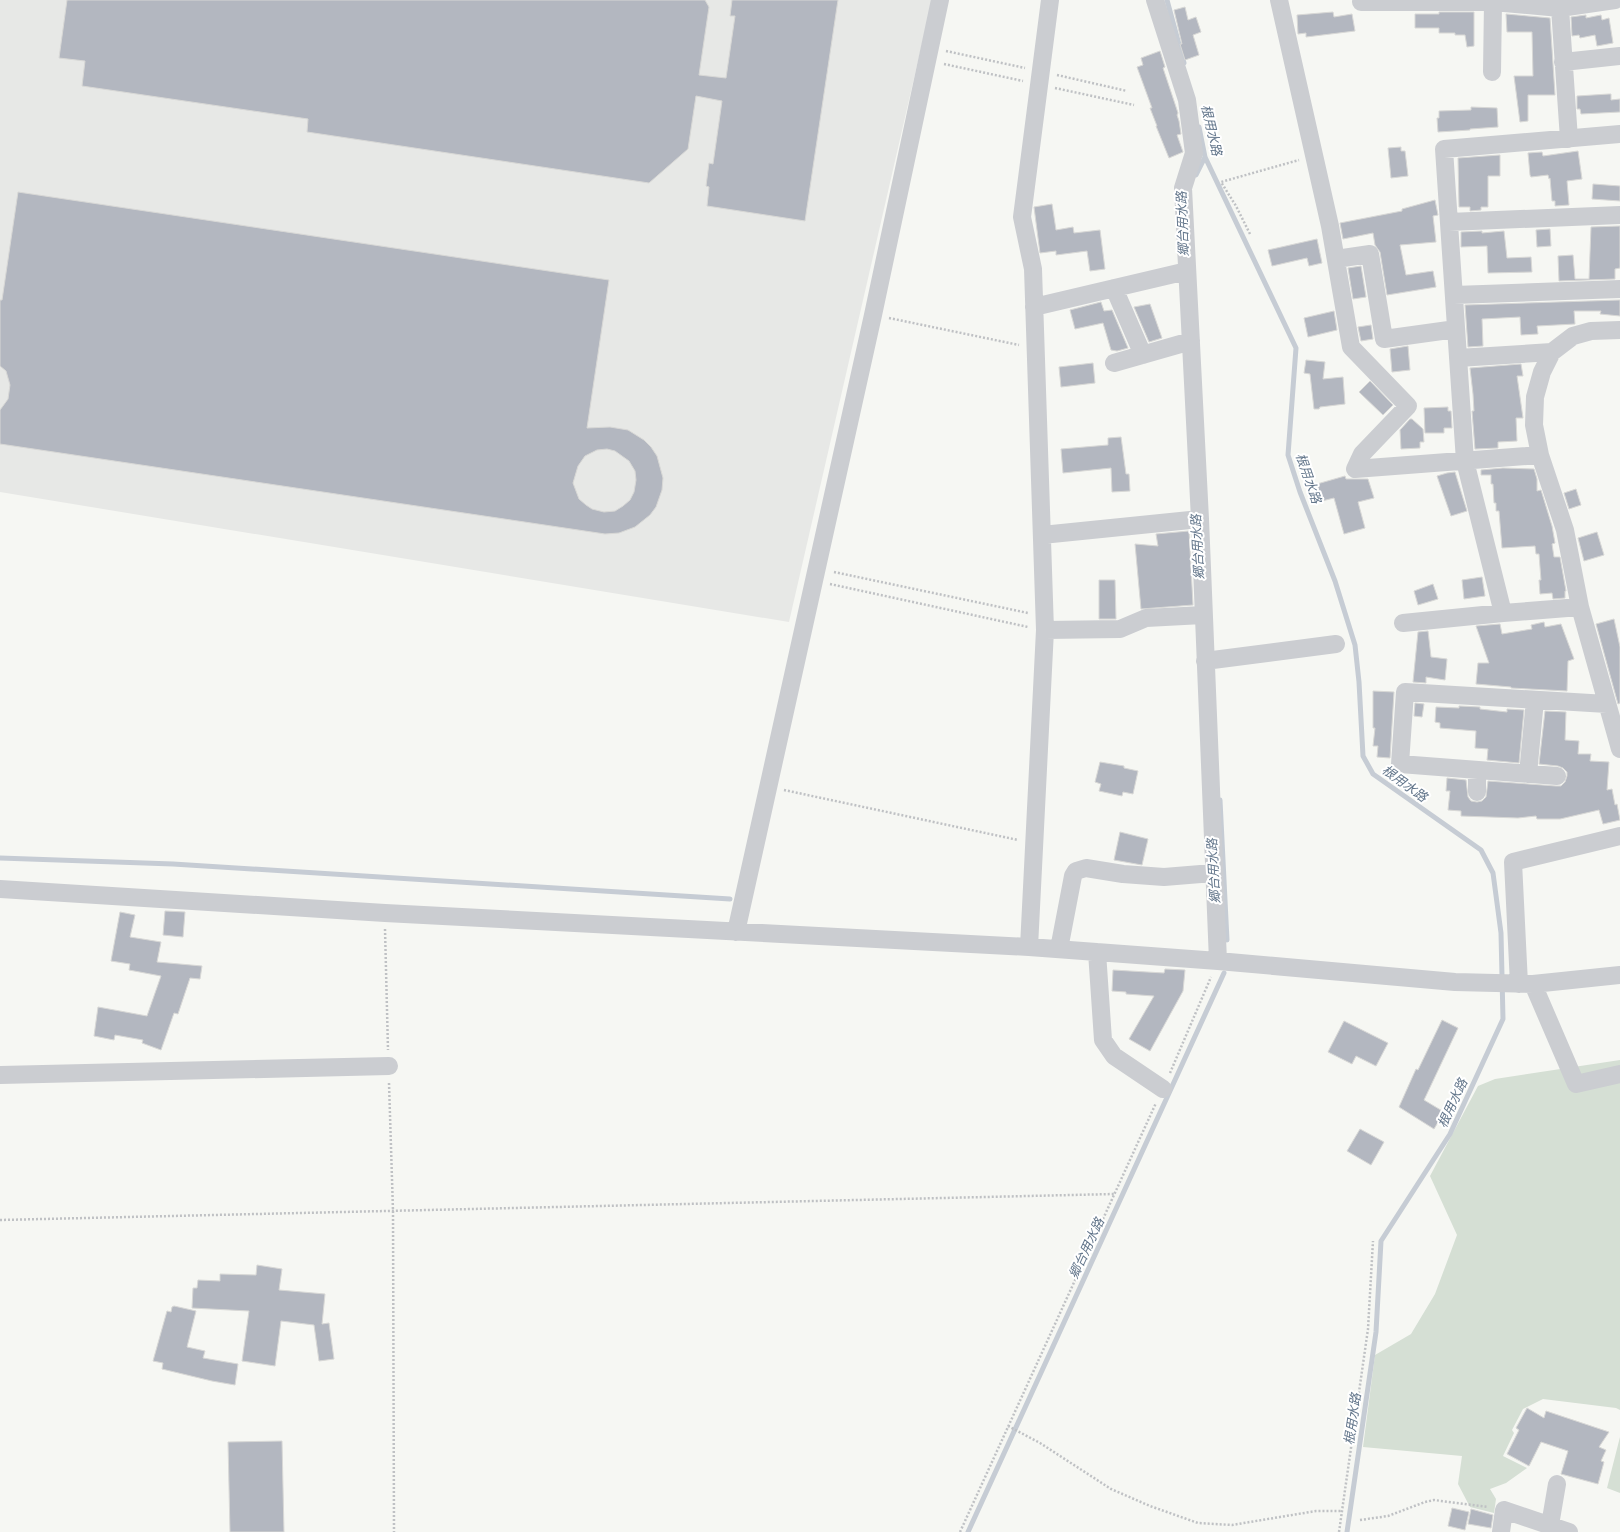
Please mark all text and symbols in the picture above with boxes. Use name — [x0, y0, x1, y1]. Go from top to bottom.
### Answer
water label: 根用水路 — [1199, 103, 1225, 158]
water label: 郷台用水路 — [1174, 190, 1190, 257]
water label: 根用水路 — [1294, 451, 1324, 506]
water label: 郷台用水路 — [1188, 513, 1206, 580]
water label: 根用水路 — [1380, 762, 1431, 805]
water label: 郷台用水路 — [1204, 837, 1222, 904]
water label: 根用水路 — [1435, 1076, 1470, 1130]
water label: 郷台用水路 — [1066, 1215, 1106, 1280]
water label: 根用水路 — [1341, 1391, 1363, 1446]

